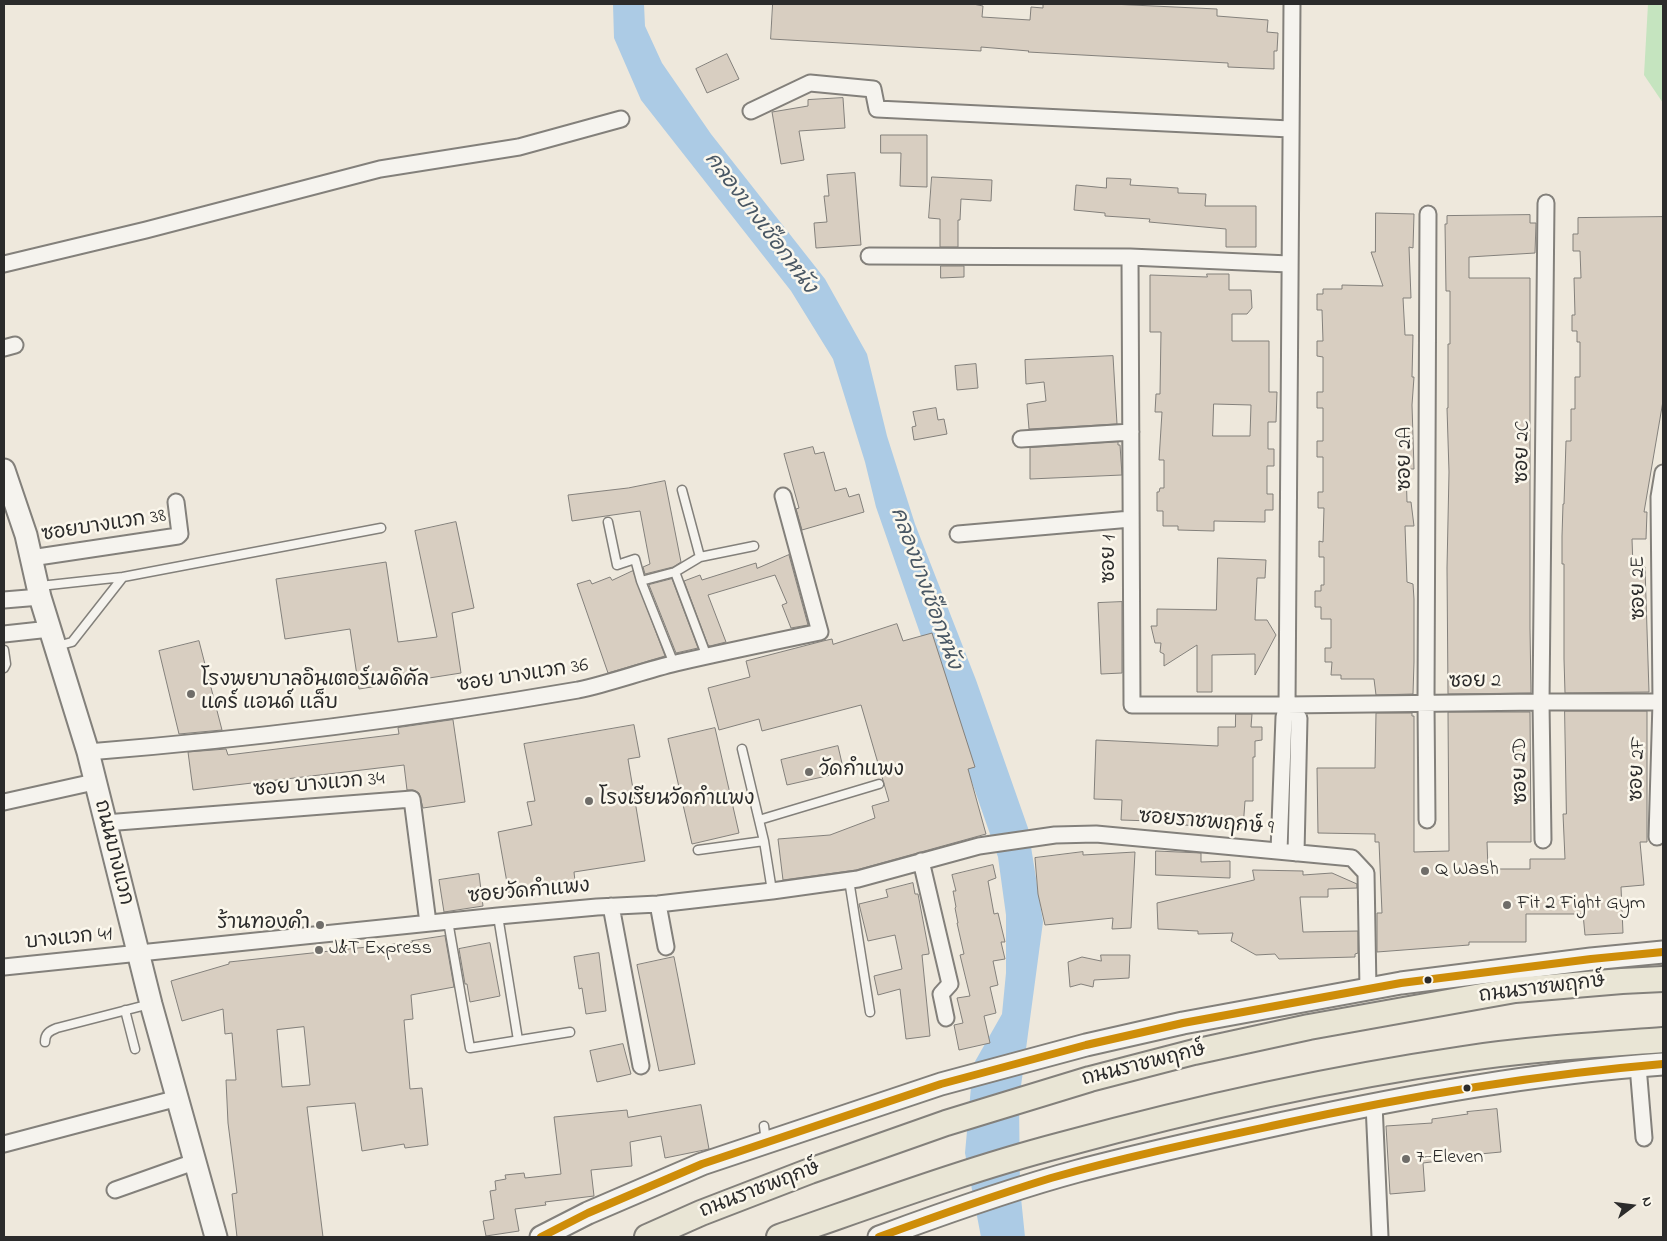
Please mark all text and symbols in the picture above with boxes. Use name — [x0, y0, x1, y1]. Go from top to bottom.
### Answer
water label: คลองบางเชือกหนัง — [698, 149, 820, 299]
street label: ซอย 2C — [1511, 420, 1537, 484]
street label: ซอย 2A — [1395, 427, 1419, 491]
street label: ซอยบางแวก 38 — [40, 505, 168, 549]
water label: คลองบางเชือกหนัง — [883, 505, 965, 673]
street label: ซอย 1 — [1099, 535, 1123, 583]
street label: ซอย 2E — [1627, 556, 1653, 620]
street label: ซอย บางแวก 36 — [456, 655, 590, 699]
place label: โรงพยาบาลอินเตอร์เมดิคัล แคร์ แอนด์ แล็บ — [201, 670, 429, 717]
street label: ซอย 2 — [1449, 671, 1501, 695]
marker: โรงพยาบาลอินเตอร์เมดิคัล แคร์ แอนด์ แล็บ — [185, 688, 197, 700]
street label: ซอย 2F — [1626, 736, 1652, 802]
street label: ซอย 2D — [1509, 737, 1535, 805]
place label: วัดกำแพง — [819, 760, 904, 784]
marker: วัดกำแพง — [803, 766, 815, 778]
street label: ซอย บางแวก 34 — [252, 768, 386, 804]
place label: โรงเรียนวัดกำแพง — [599, 789, 754, 813]
marker: โรงเรียนวัดกำแพง — [583, 795, 595, 807]
street label: ถนนบางแวก — [87, 798, 137, 908]
street label: ซอยราชพฤกษ์ 9 — [1138, 806, 1274, 842]
place label: Q Wash — [1435, 859, 1499, 883]
marker: Q Wash — [1419, 865, 1431, 877]
street label: ซอยวัดกำแพง — [467, 876, 591, 910]
place label: Fit 2 Fight Gym — [1517, 893, 1645, 917]
marker: Fit 2 Fight Gym — [1501, 899, 1513, 911]
place label: ร้านทองคำ — [217, 913, 310, 937]
marker: ร้านทองคำ — [314, 919, 326, 931]
street label: บางแวก 41 — [24, 923, 114, 957]
place label: J&T Express — [329, 938, 432, 962]
marker: J&T Express — [313, 944, 325, 956]
street label: ถนนราชพฤกษ์ — [1478, 970, 1606, 1010]
unlabelled marker — [1423, 975, 1433, 985]
street label: ถนนราชพฤกษ์ — [1080, 1039, 1208, 1093]
unlabelled marker — [1462, 1083, 1472, 1093]
place label: 7-Eleven — [1416, 1147, 1483, 1171]
marker: 7-Eleven — [1400, 1153, 1412, 1165]
street label: ถนนราชพฤกษ์ — [697, 1157, 823, 1225]
north arrow — [1607, 1181, 1657, 1231]
text: N — [1636, 1195, 1658, 1209]

